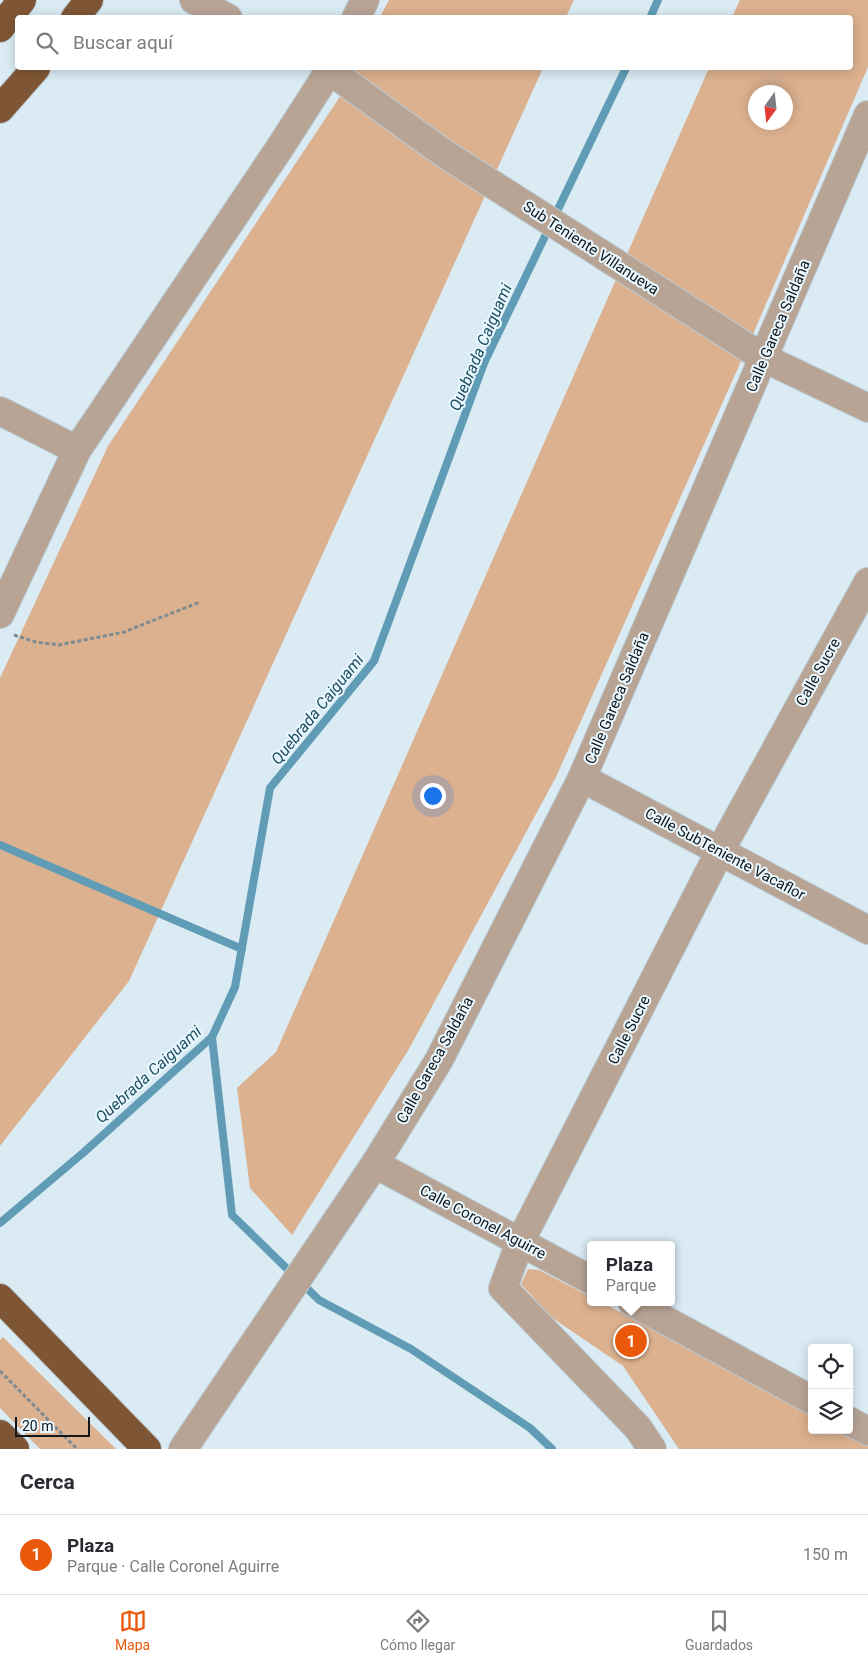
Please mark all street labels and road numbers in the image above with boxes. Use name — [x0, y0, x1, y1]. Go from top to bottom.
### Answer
street label: Sub Teniente Villanueva — [520, 197, 662, 299]
street label: Calle Gareca Saldaña — [742, 257, 814, 395]
street label: Calle Gareca Saldaña — [581, 629, 653, 767]
street label: Calle Sucre — [792, 635, 844, 709]
street label: Calle SubTeniente Vacaflor — [642, 804, 808, 904]
street label: Calle Sucre — [604, 993, 654, 1067]
street label: Calle Gareca Saldaña — [393, 994, 477, 1126]
street label: Calle Coronel Aguirre — [417, 1181, 549, 1263]

